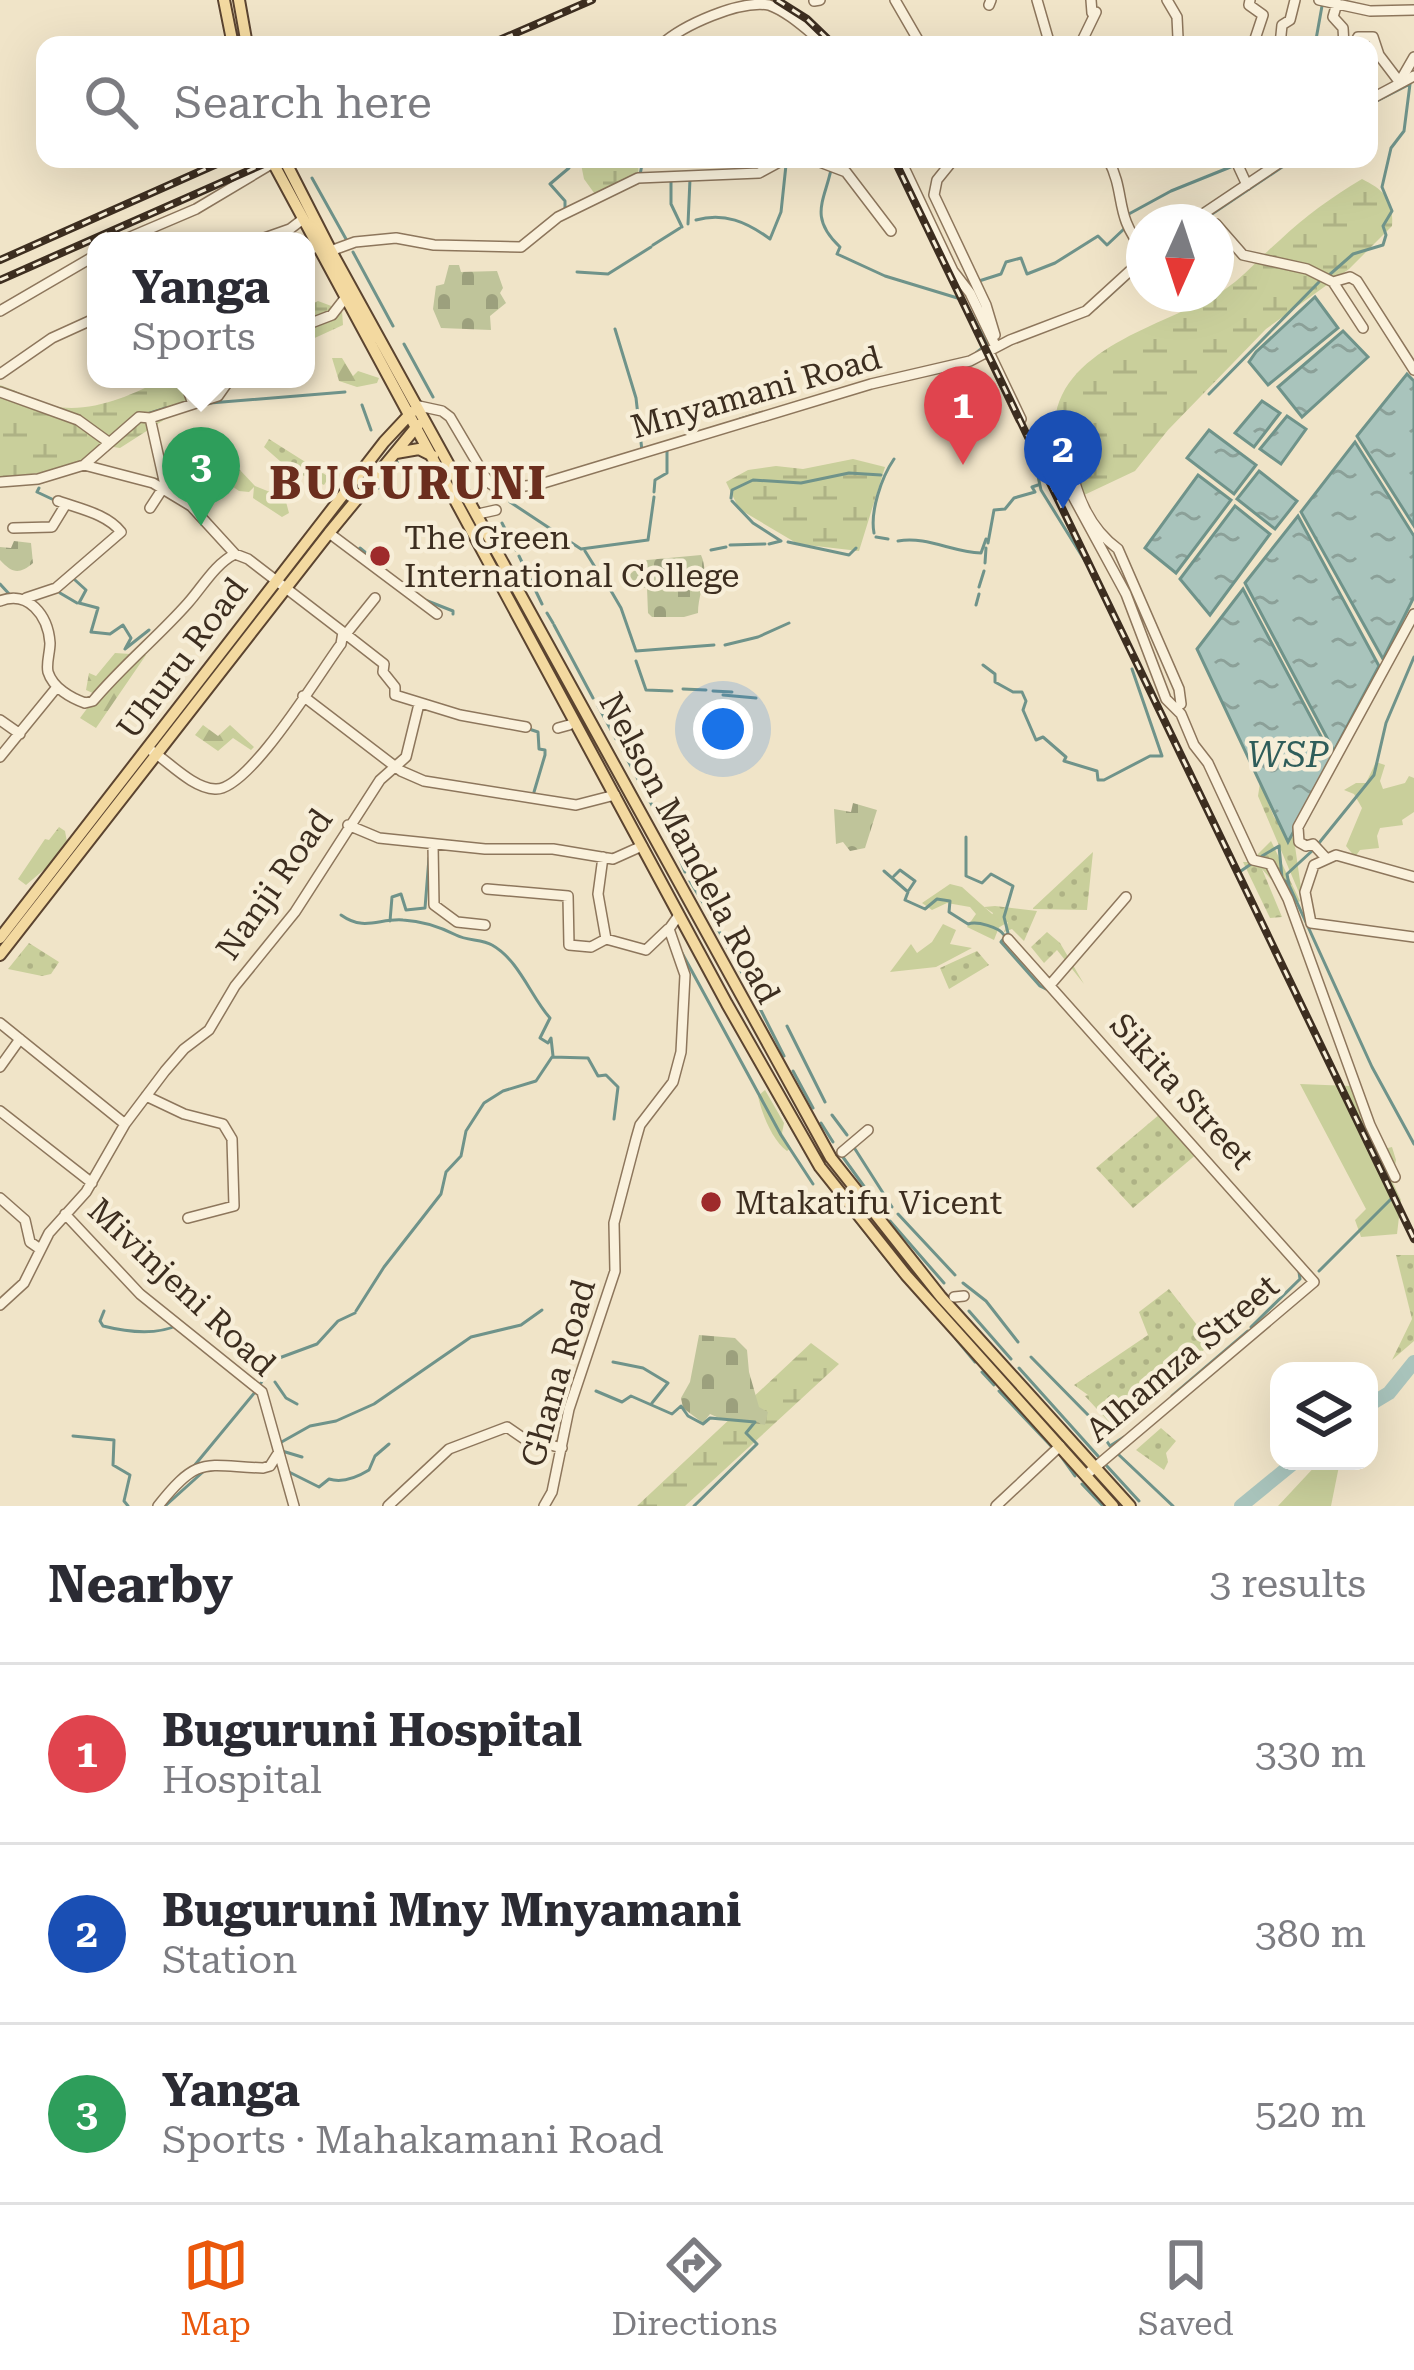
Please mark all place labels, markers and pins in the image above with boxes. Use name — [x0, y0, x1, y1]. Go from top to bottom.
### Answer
pin: 1 — [924, 366, 1002, 465]
pin: 2 — [1024, 410, 1102, 509]
pin: 3 — [162, 427, 240, 526]
place label: The Green International College — [404, 518, 739, 595]
marker: The Green International College — [367, 543, 393, 569]
place label: Mtakatifu Vicent — [735, 1183, 1002, 1222]
marker: Mtakatifu Vicent — [698, 1189, 724, 1215]

